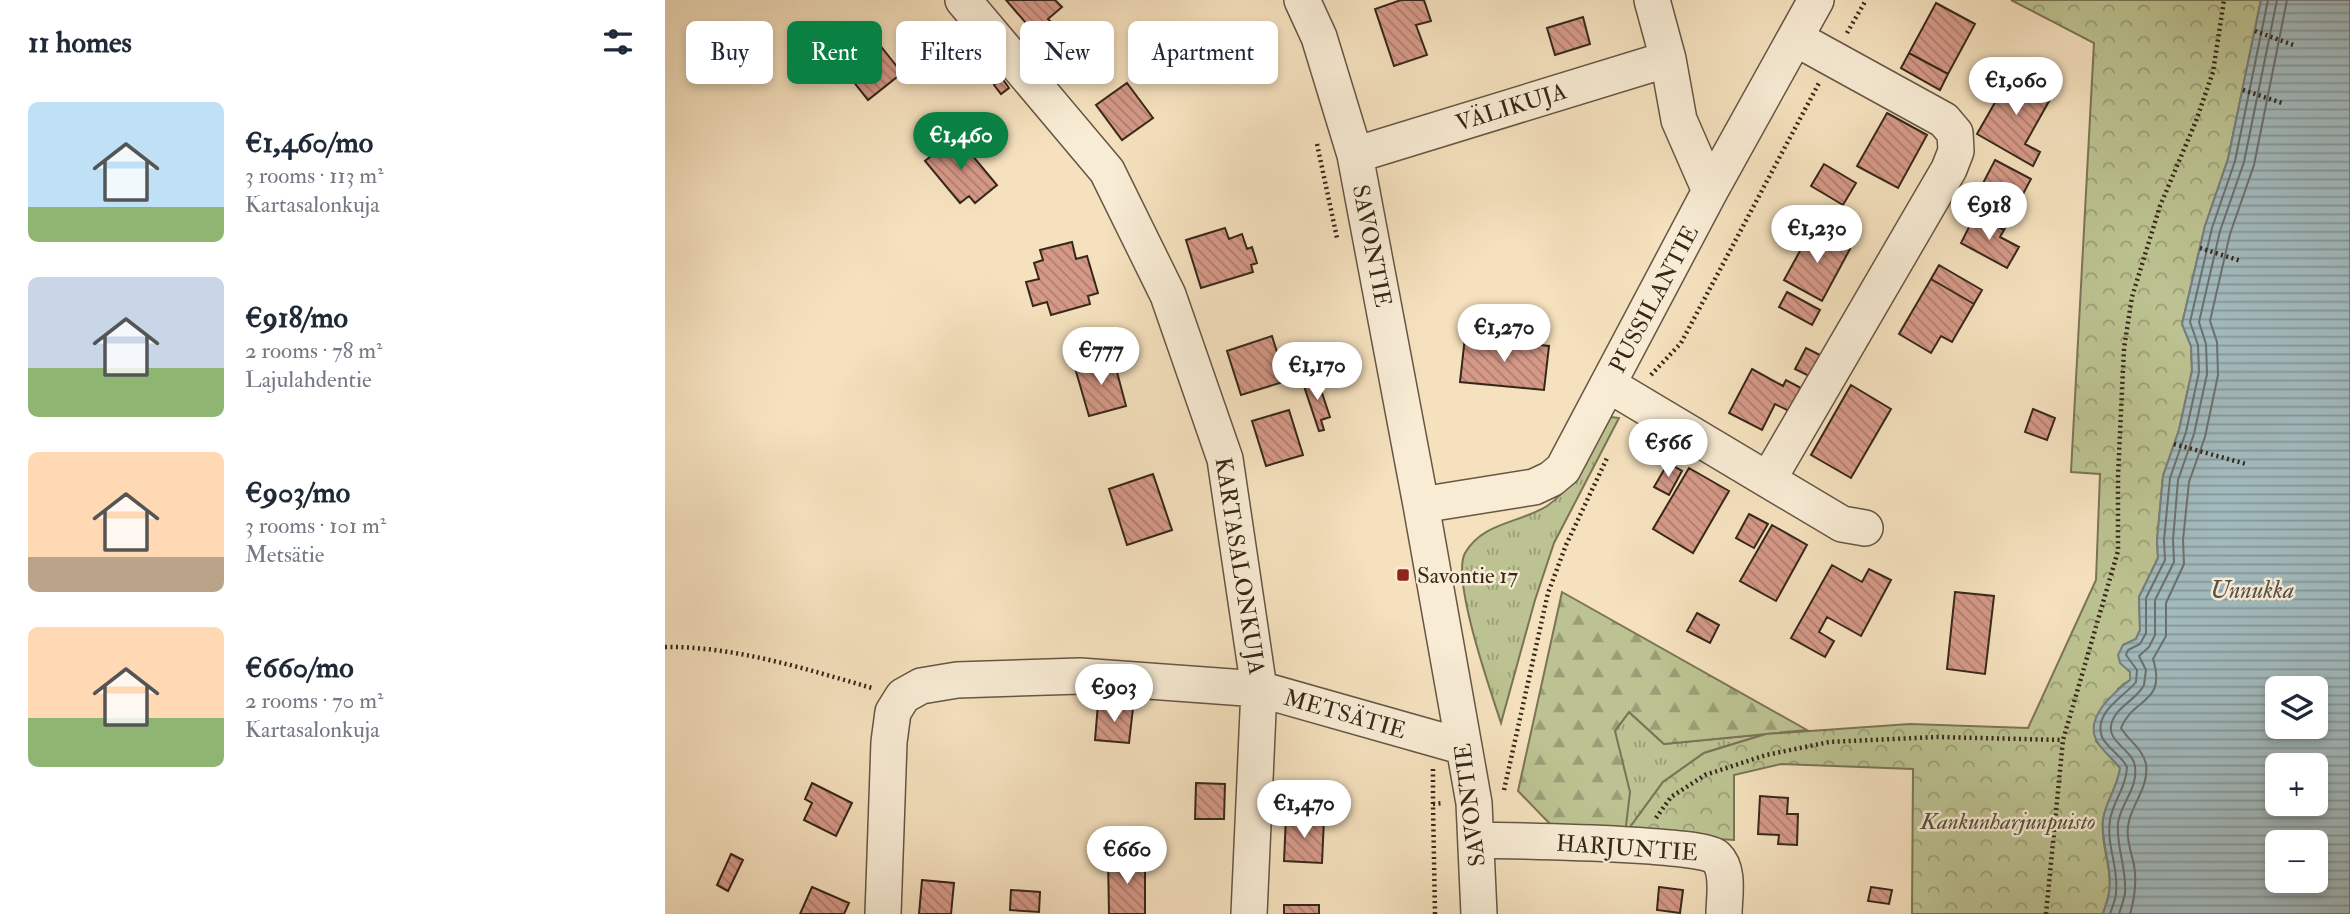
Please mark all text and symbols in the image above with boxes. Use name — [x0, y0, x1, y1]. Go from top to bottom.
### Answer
chip: Buy — [686, 21, 773, 84]
chip: Rent — [787, 21, 882, 84]
chip: Filters — [896, 21, 1006, 84]
chip: New — [1020, 21, 1114, 84]
chip: Apartment — [1128, 21, 1278, 84]
icon: filters — [599, 23, 637, 61]
text: 11 homes — [28, 24, 132, 61]
pin: €1,060 — [1959, 58, 2073, 117]
text: €1,060 — [1985, 65, 2047, 94]
street label: VÄLIKUJA — [1452, 76, 1570, 138]
pin: €1,460 — [904, 113, 1018, 172]
text: €1,460 — [929, 120, 993, 149]
text: €1,460/mo — [245, 124, 373, 161]
icon: home — [84, 130, 168, 214]
text: 3 rooms · 113 m² — [245, 161, 384, 190]
street label: SAVONTIE — [1346, 182, 1398, 310]
pin: €918 — [1948, 182, 2030, 242]
text: Kartasalonkuja — [245, 190, 380, 219]
text: €918 — [1967, 190, 2011, 219]
pin: €1,230 — [1760, 205, 1874, 265]
text: €1,230 — [1787, 213, 1847, 242]
street label: PUSSILANTIE — [1603, 220, 1705, 378]
text: €918/mo — [245, 299, 348, 336]
pin: €1,270 — [1447, 304, 1561, 364]
icon: home — [84, 305, 168, 389]
text: €1,270 — [1473, 312, 1535, 341]
pin: €777 — [1060, 328, 1142, 387]
text: €777 — [1078, 335, 1124, 364]
text: 2 rooms · 78 m² — [245, 336, 383, 365]
pin: €1,170 — [1260, 342, 1374, 402]
text: €1,170 — [1288, 350, 1346, 379]
text: Lajulahdentie — [245, 365, 372, 394]
pin: €566 — [1627, 420, 1709, 479]
text: €566 — [1645, 427, 1691, 456]
street label: KARTASALONKUJA — [1209, 455, 1272, 677]
text: €903/mo — [245, 474, 350, 511]
icon: home — [84, 480, 168, 564]
text: 3 rooms · 101 m² — [245, 511, 386, 540]
text: Metsätie — [245, 540, 324, 569]
place label: Savontie 17 — [1417, 561, 1519, 590]
marker: Savontie 17 — [1395, 567, 1411, 583]
water label: Unnukka — [2210, 575, 2294, 606]
text: €660/mo — [245, 649, 354, 686]
icon: home — [84, 655, 168, 739]
pin: €903 — [1073, 664, 1155, 724]
text: €903 — [1091, 672, 1137, 701]
map controls — [2265, 676, 2328, 893]
button: layers — [2265, 676, 2328, 739]
street label: METSÄTIE — [1281, 683, 1409, 745]
text: 2 rooms · 70 m² — [245, 686, 384, 715]
text: Kartasalonkuja — [245, 715, 380, 744]
street label: SAVONTIE — [1448, 742, 1492, 868]
button: + — [2265, 753, 2328, 816]
pin: €1,470 — [1247, 780, 1361, 840]
text: €1,470 — [1273, 788, 1335, 817]
park label: Kankunharjunpuisto — [1920, 807, 2095, 836]
pin: €660 — [1086, 826, 1168, 886]
street label: HARJUNTIE — [1555, 829, 1699, 867]
button: − — [2265, 830, 2328, 893]
text: €660 — [1103, 834, 1151, 863]

